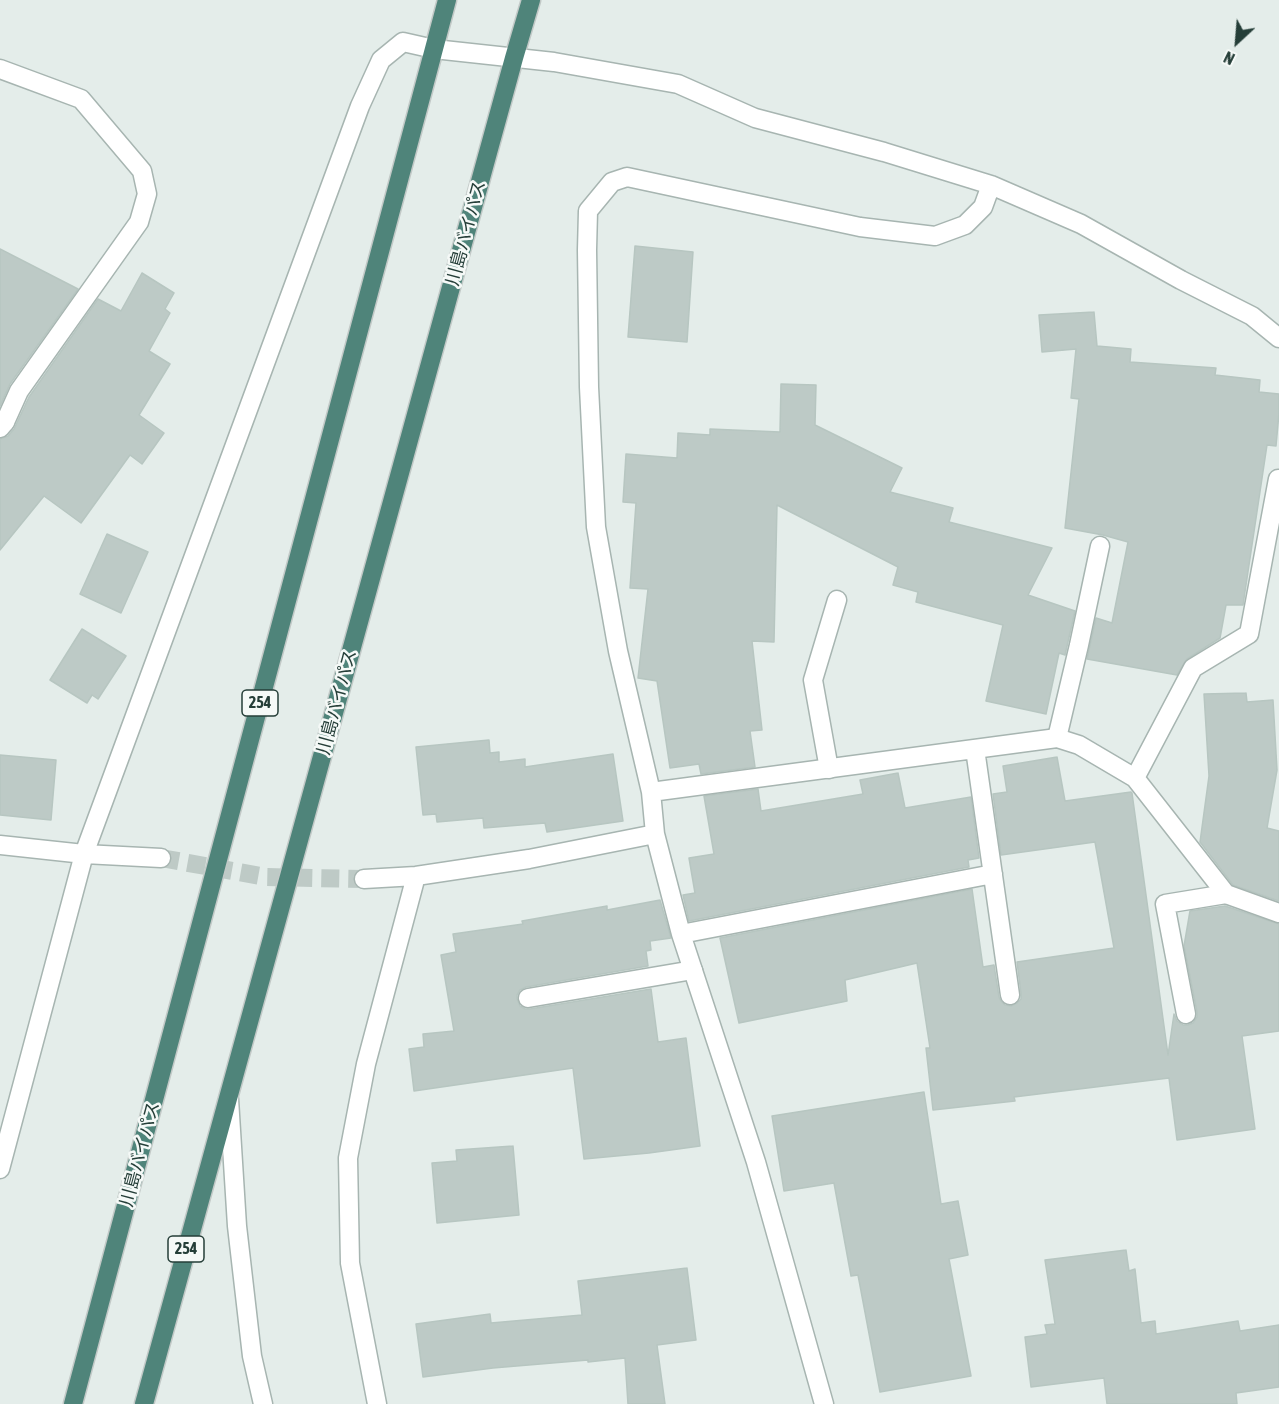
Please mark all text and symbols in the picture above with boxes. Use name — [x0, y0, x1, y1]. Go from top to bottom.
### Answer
north arrow — [1207, 12, 1267, 72]
text: N — [1221, 48, 1237, 68]
street label: 川島バイパス — [442, 178, 490, 288]
street label: 川島バイパス — [313, 647, 361, 757]
road number: 254 — [242, 690, 278, 716]
street label: 川島バイパス — [116, 1099, 164, 1209]
road number: 254 — [168, 1236, 204, 1262]

